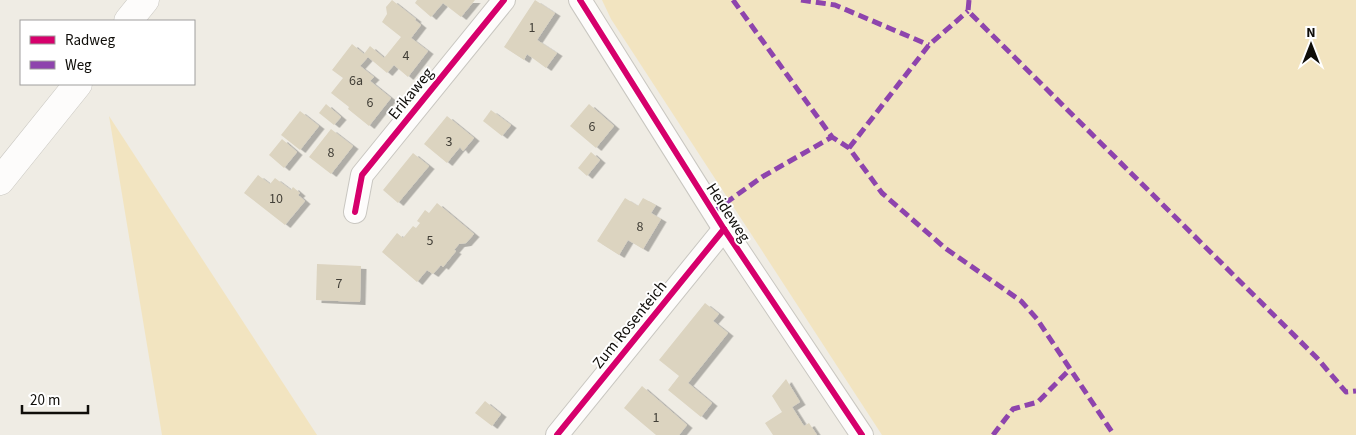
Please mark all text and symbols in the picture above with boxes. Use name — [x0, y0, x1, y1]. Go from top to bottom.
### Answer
house number: 1 — [529, 18, 536, 38]
legend — [20, 20, 195, 85]
north arrow — [1286, 20, 1336, 70]
text: N — [1306, 23, 1316, 43]
text: Radweg — [65, 30, 115, 51]
house number: 4 — [403, 46, 410, 66]
text: Weg — [65, 55, 92, 76]
street label: Erikaweg — [383, 63, 439, 124]
house number: 6a — [349, 71, 363, 91]
house number: 6 — [367, 93, 374, 113]
house number: 6 — [589, 117, 596, 137]
house number: 3 — [446, 132, 453, 152]
house number: 8 — [328, 143, 335, 163]
street label: Heideweg — [701, 179, 755, 246]
house number: 10 — [269, 189, 283, 209]
house number: 8 — [637, 217, 644, 237]
house number: 5 — [427, 231, 434, 251]
house number: 7 — [336, 274, 343, 294]
street label: Zum Rosenteich — [587, 276, 672, 373]
scale bar — [22, 382, 89, 414]
text: 20 m — [30, 390, 60, 411]
house number: 1 — [653, 408, 660, 428]

